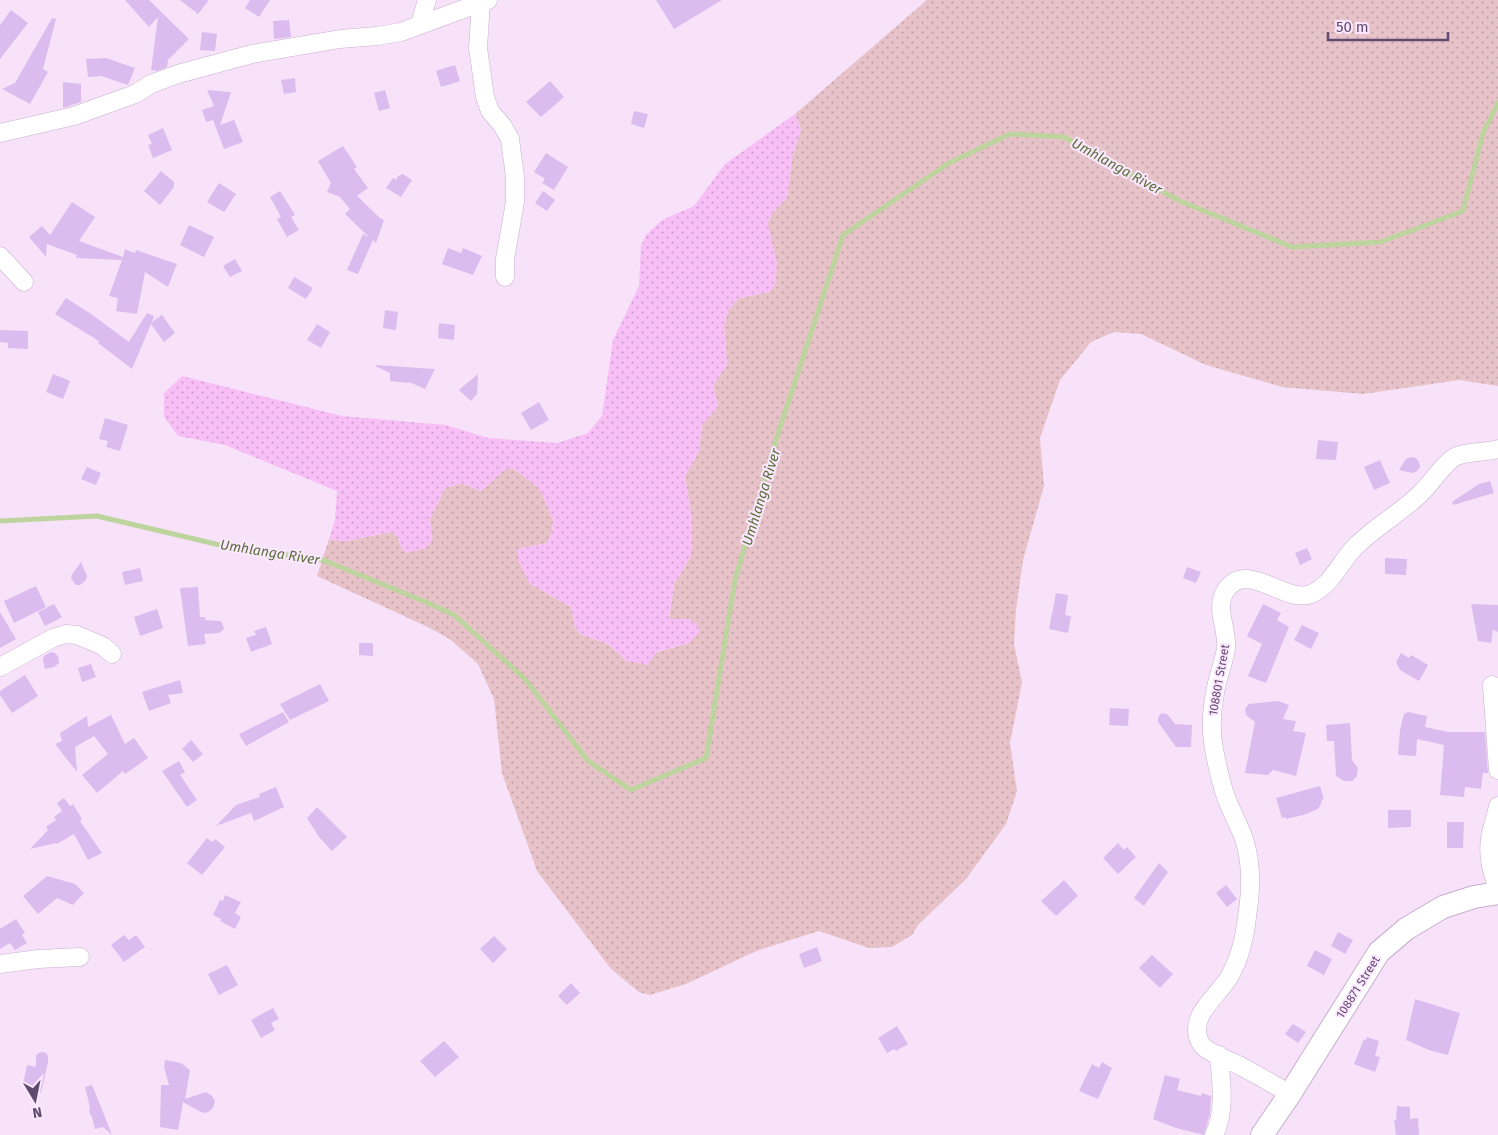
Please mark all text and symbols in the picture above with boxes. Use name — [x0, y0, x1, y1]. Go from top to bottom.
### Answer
scale bar — [1328, 10, 1448, 42]
text: 50 m — [1336, 18, 1369, 36]
water label: Umhlanga River — [1069, 135, 1165, 199]
water label: Umhlanga River — [739, 446, 785, 548]
water label: Umhlanga River — [219, 536, 322, 569]
street label: 108801 Street — [1206, 642, 1232, 717]
street label: 108871 Street — [1333, 953, 1383, 1021]
north arrow — [10, 1075, 60, 1125]
text: N — [31, 1103, 43, 1121]

